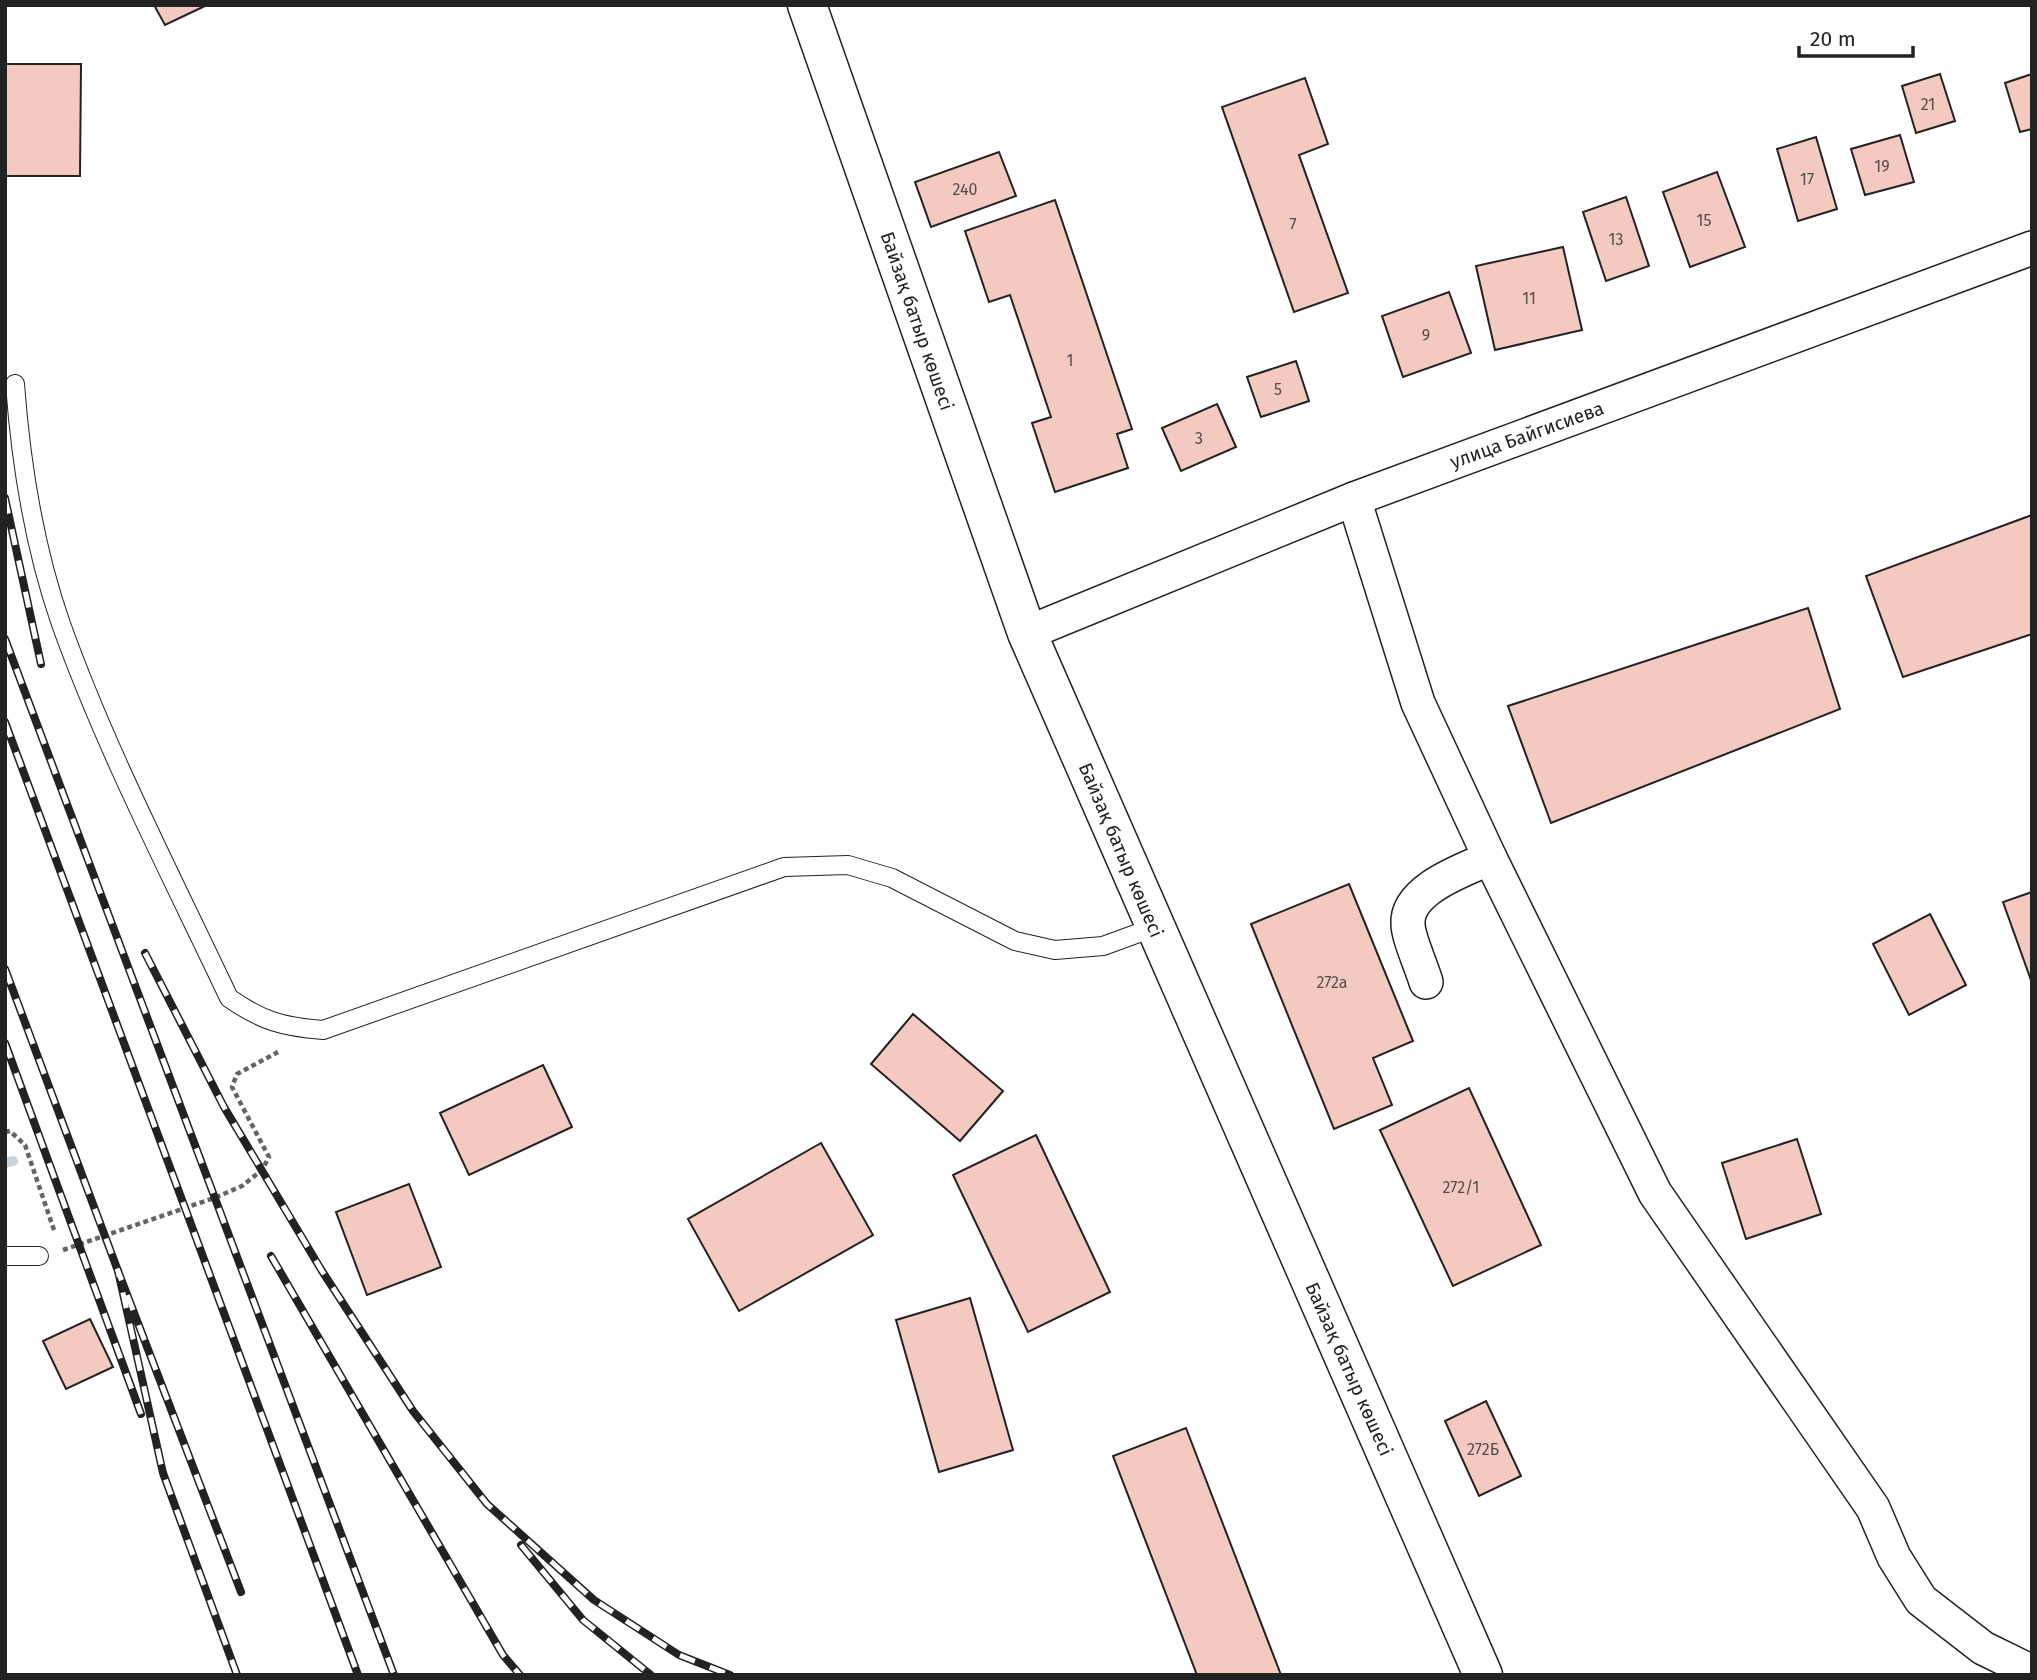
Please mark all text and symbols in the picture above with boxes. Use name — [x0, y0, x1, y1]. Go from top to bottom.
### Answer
scale bar — [1799, 14, 1913, 58]
text: 20 m — [1810, 26, 1856, 52]
house number: 21 — [1921, 95, 1935, 114]
house number: 19 — [1874, 157, 1890, 176]
house number: 17 — [1800, 170, 1814, 189]
house number: 240 — [953, 180, 978, 199]
house number: 15 — [1697, 211, 1711, 230]
house number: 7 — [1289, 215, 1297, 234]
street label: Байзақ батыр көшесі — [876, 229, 958, 413]
house number: 13 — [1609, 230, 1623, 249]
house number: 11 — [1522, 289, 1536, 308]
house number: 9 — [1422, 326, 1430, 345]
house number: 1 — [1067, 351, 1073, 370]
house number: 5 — [1274, 380, 1282, 399]
street label: улица Байгисиева — [1447, 396, 1607, 474]
house number: 3 — [1195, 429, 1203, 448]
street label: Байзақ батыр көшесі — [1074, 759, 1168, 941]
house number: 272а — [1316, 973, 1348, 992]
house number: 272/1 — [1443, 1178, 1479, 1197]
street label: Байзақ батыр көшесі — [1300, 1279, 1398, 1459]
house number: 272Б — [1467, 1440, 1499, 1459]

